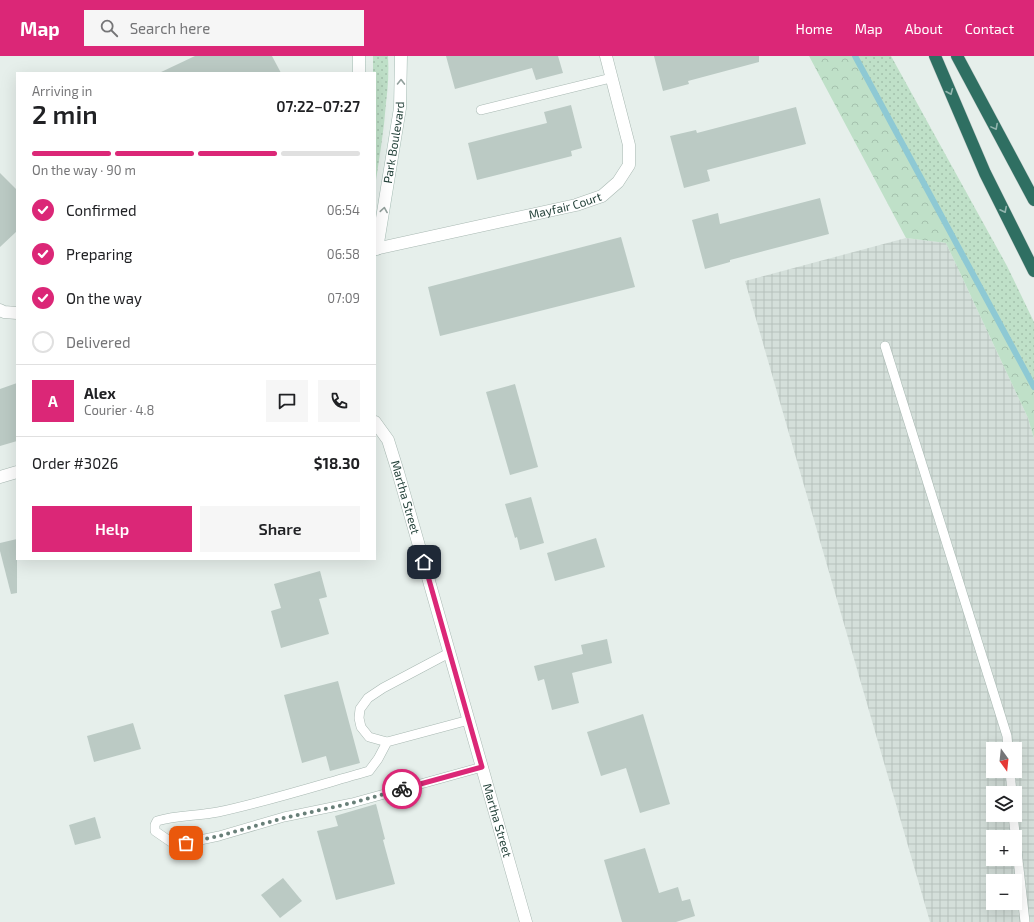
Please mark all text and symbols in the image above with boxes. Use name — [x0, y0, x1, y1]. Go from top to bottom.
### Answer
search box — [84, 10, 364, 46]
text: Map — [20, 17, 60, 40]
icon: search — [98, 17, 120, 39]
text: Search here — [130, 19, 210, 37]
text: Home — [796, 20, 833, 37]
text: Map — [855, 20, 883, 37]
text: About — [905, 20, 943, 37]
text: Contact — [965, 20, 1014, 37]
one-way arrow — [397, 79, 405, 85]
text: Arriving in — [32, 83, 92, 99]
one-way arrow — [945, 87, 953, 95]
text: 07:22–07:27 — [276, 97, 360, 115]
text: 2 min — [32, 98, 98, 129]
street label: Park Boulevard — [380, 101, 406, 184]
one-way arrow — [990, 123, 998, 131]
text: On the way · 90 m — [32, 162, 136, 178]
street label: Mayfair Court — [527, 189, 604, 221]
icon: check — [32, 199, 54, 221]
text: Confirmed — [66, 201, 137, 219]
text: 06:54 — [327, 202, 360, 218]
one-way arrow — [999, 206, 1006, 213]
one-way arrow — [379, 207, 388, 213]
icon: check — [32, 243, 54, 265]
text: Preparing — [66, 245, 132, 263]
text: 06:58 — [327, 246, 360, 262]
icon: check — [32, 287, 54, 309]
text: On the way — [66, 289, 142, 307]
text: 07:09 — [327, 290, 360, 306]
text: Delivered — [66, 333, 131, 351]
button: chat — [266, 380, 308, 422]
button: phone — [318, 380, 360, 422]
text: Alex — [84, 384, 116, 402]
text: A — [48, 392, 58, 410]
text: Courier · 4.8 — [84, 402, 154, 418]
text: Order #3026 — [32, 454, 118, 472]
text: $18.30 — [314, 454, 360, 472]
street label: Martha Street — [389, 458, 423, 536]
button: Help — [32, 506, 192, 552]
button: Share — [200, 506, 360, 552]
pin — [407, 545, 441, 579]
icon: home — [413, 551, 435, 573]
north arrow — [986, 742, 1022, 778]
map controls — [986, 742, 1022, 910]
courier — [382, 769, 422, 809]
icon: bike — [391, 778, 413, 800]
street label: Martha Street — [481, 782, 515, 859]
button: layers — [986, 786, 1022, 822]
pin — [169, 826, 203, 860]
button: + — [986, 830, 1022, 866]
icon: bag — [175, 832, 197, 854]
button: − — [986, 874, 1022, 910]

